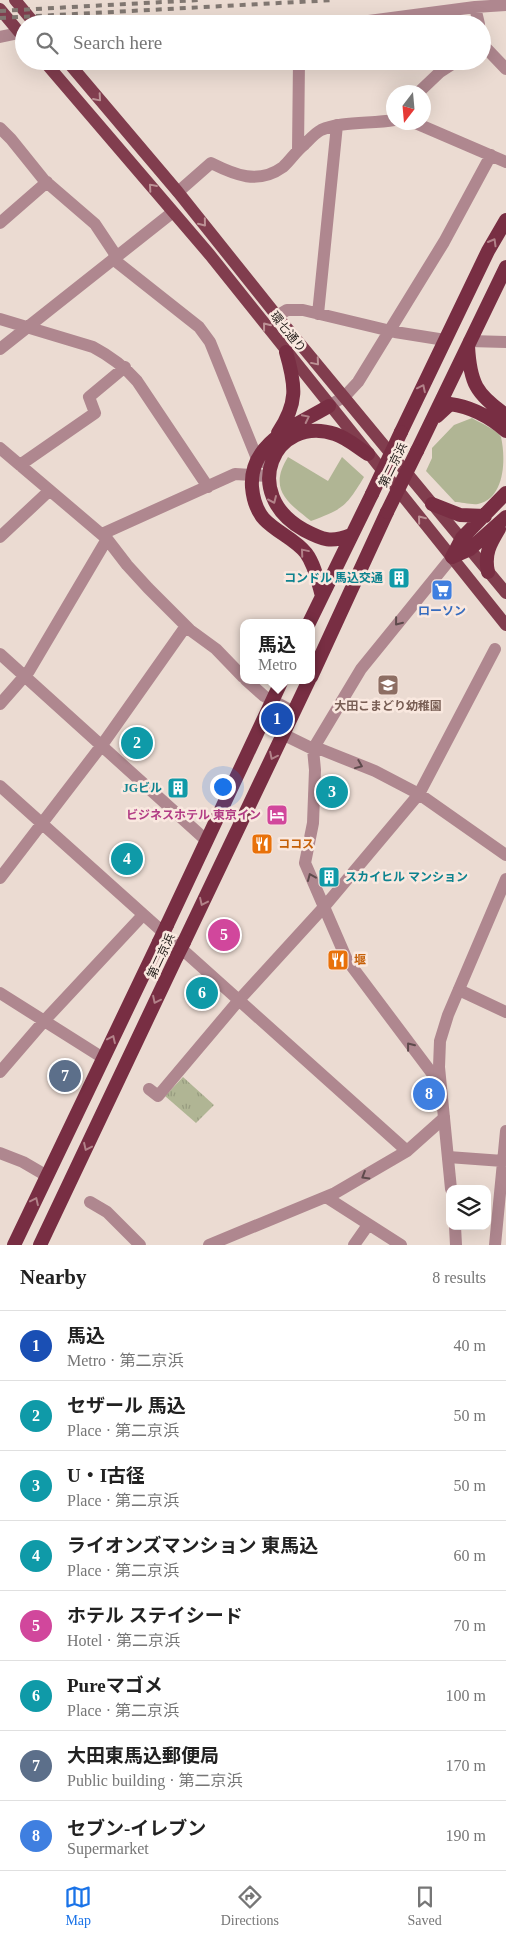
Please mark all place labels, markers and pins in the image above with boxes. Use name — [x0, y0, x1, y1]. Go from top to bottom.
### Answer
building icon: コンドル 馬込交通 — [387, 566, 411, 590]
place label: コンドル 馬込交通 — [284, 571, 383, 585]
supermarket icon: ローソン — [430, 578, 454, 602]
place label: ローソン — [418, 604, 466, 618]
school or university icon: 大田こまどり幼稚園 — [376, 673, 400, 697]
place label: 大田こまどり幼稚園 — [334, 699, 442, 713]
pin: 1 — [261, 700, 293, 738]
pin: 2 — [121, 724, 153, 762]
pin: 3 — [316, 773, 348, 811]
building icon: JGビル — [166, 776, 190, 800]
place label: JGビル — [123, 781, 162, 795]
hotel icon: ビジネスホテル 東京イン — [265, 803, 289, 827]
place label: ビジネスホテル 東京イン — [126, 808, 261, 822]
restaurant icon: ココス — [250, 832, 274, 856]
place label: ココス — [278, 837, 314, 851]
pin: 4 — [111, 840, 143, 878]
building icon: スカイヒル マンション — [317, 865, 341, 889]
place label: スカイヒル マンション — [345, 870, 468, 884]
pin: 5 — [208, 916, 240, 954]
restaurant icon: 堰 — [326, 948, 350, 972]
place label: 堰 — [354, 953, 366, 967]
pin: 6 — [186, 974, 218, 1012]
pin: 7 — [49, 1057, 81, 1095]
pin: 8 — [413, 1075, 445, 1113]

